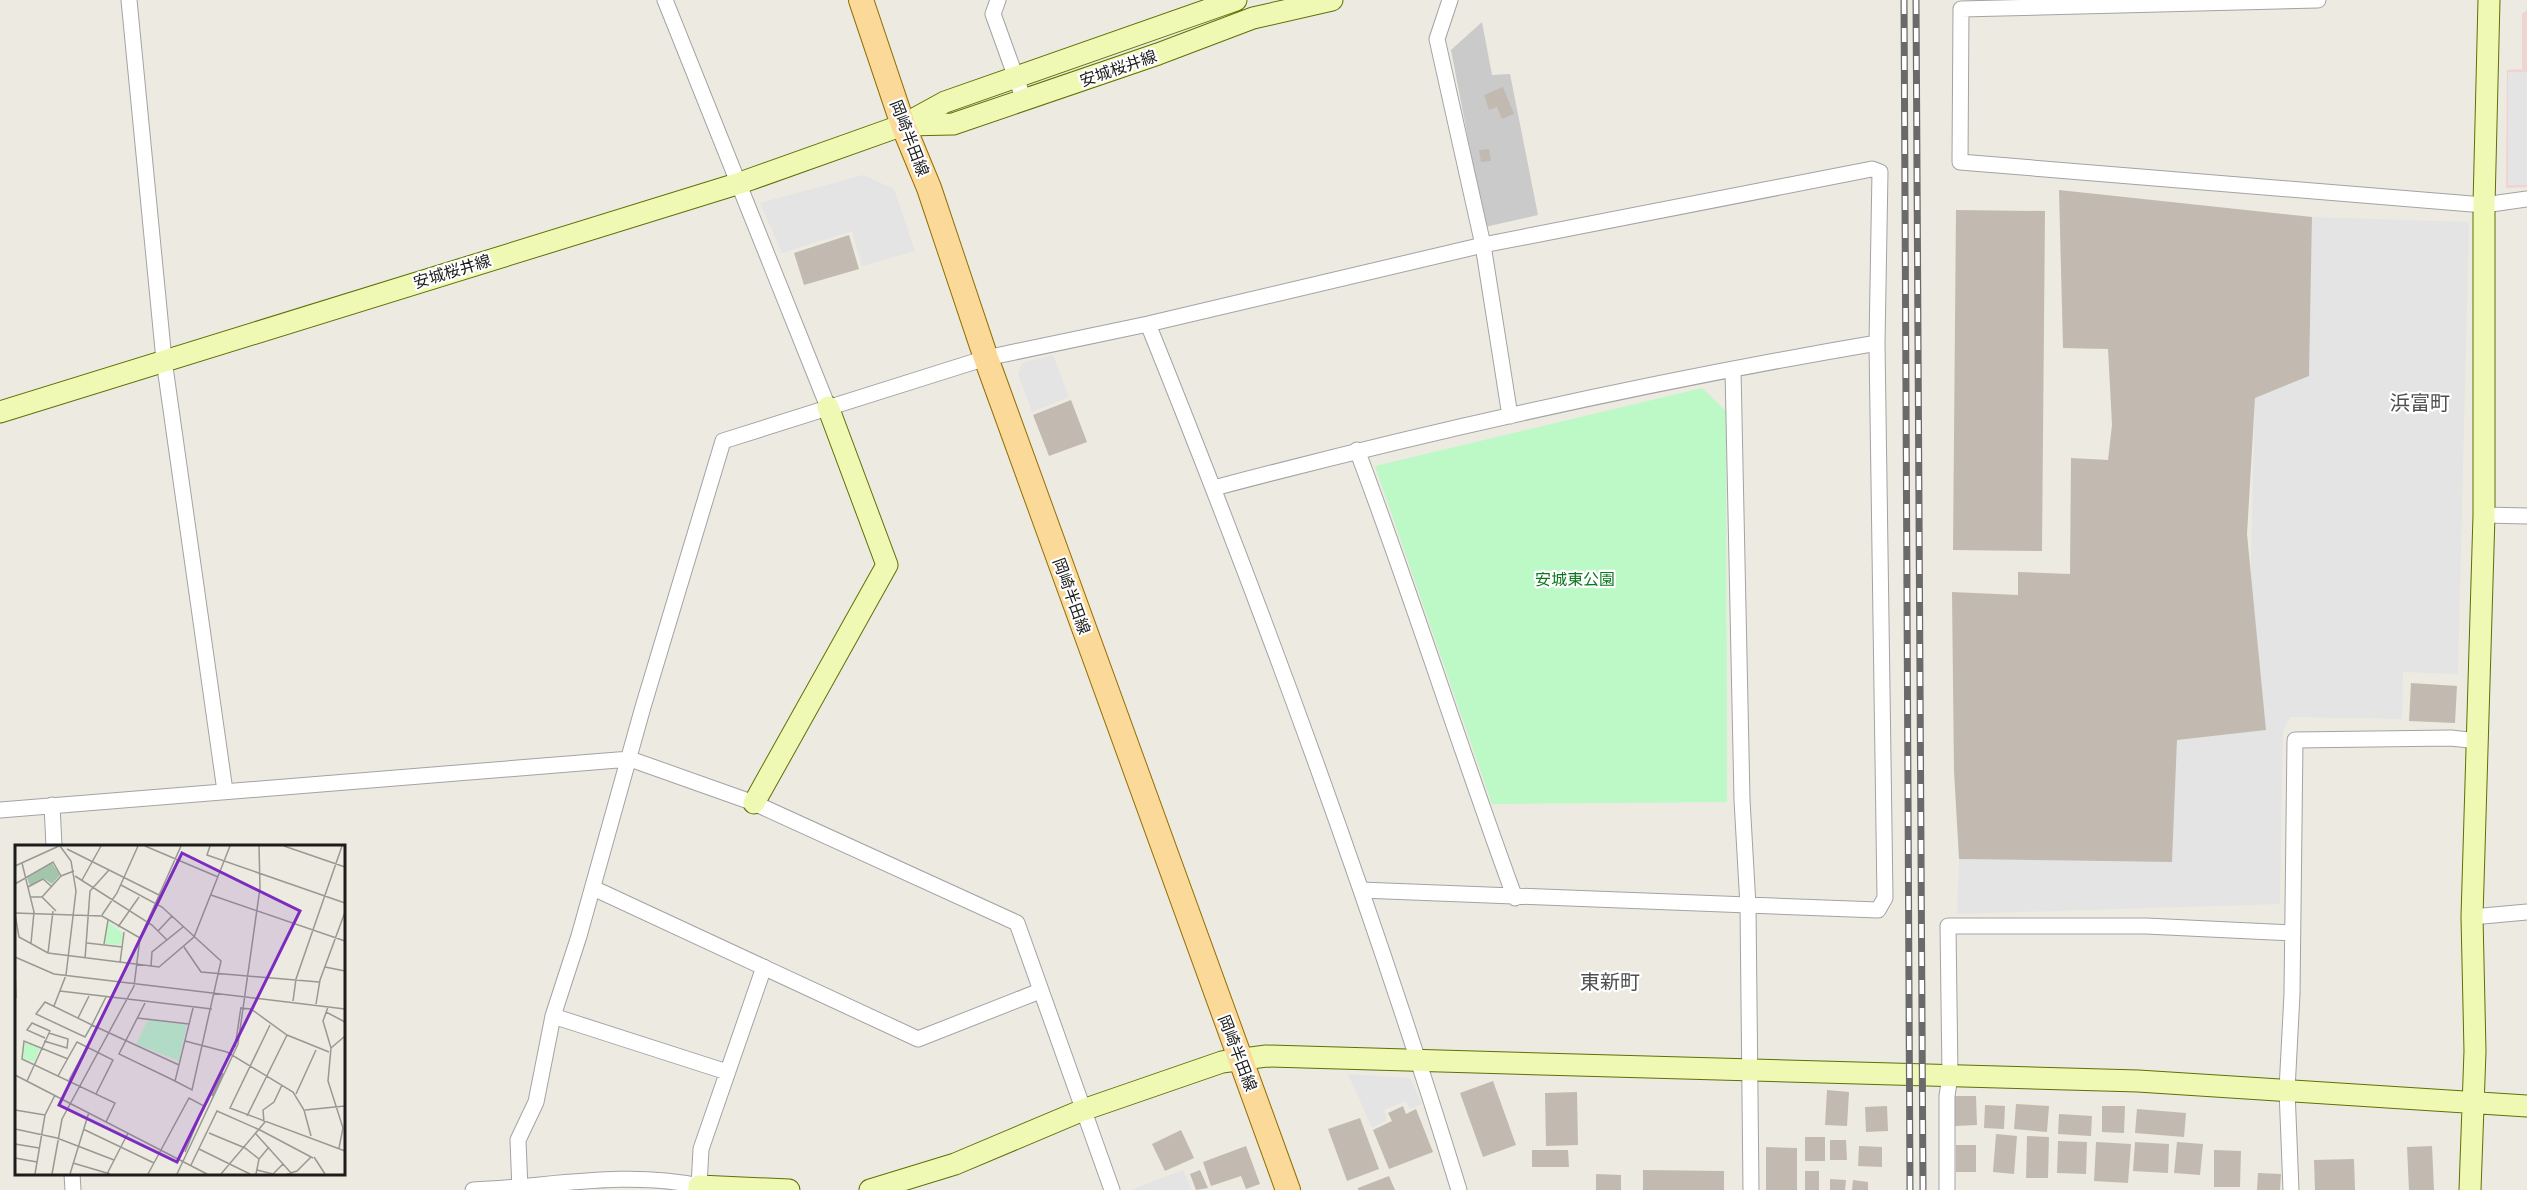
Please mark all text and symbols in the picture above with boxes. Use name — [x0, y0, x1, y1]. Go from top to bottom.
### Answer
street label: 安城桜井線 — [1077, 46, 1159, 90]
street label: 岡崎半田線 — [886, 97, 933, 179]
street label: 安城桜井線 — [411, 251, 493, 292]
district label: 浜富町 — [2390, 391, 2450, 415]
street label: 岡崎半田線 — [1049, 555, 1094, 637]
park label: 安城東公園 — [1535, 570, 1615, 589]
inset map — [15, 845, 345, 1175]
district label: 東新町 — [1580, 970, 1640, 994]
street label: 岡崎半田線 — [1214, 1012, 1261, 1094]

